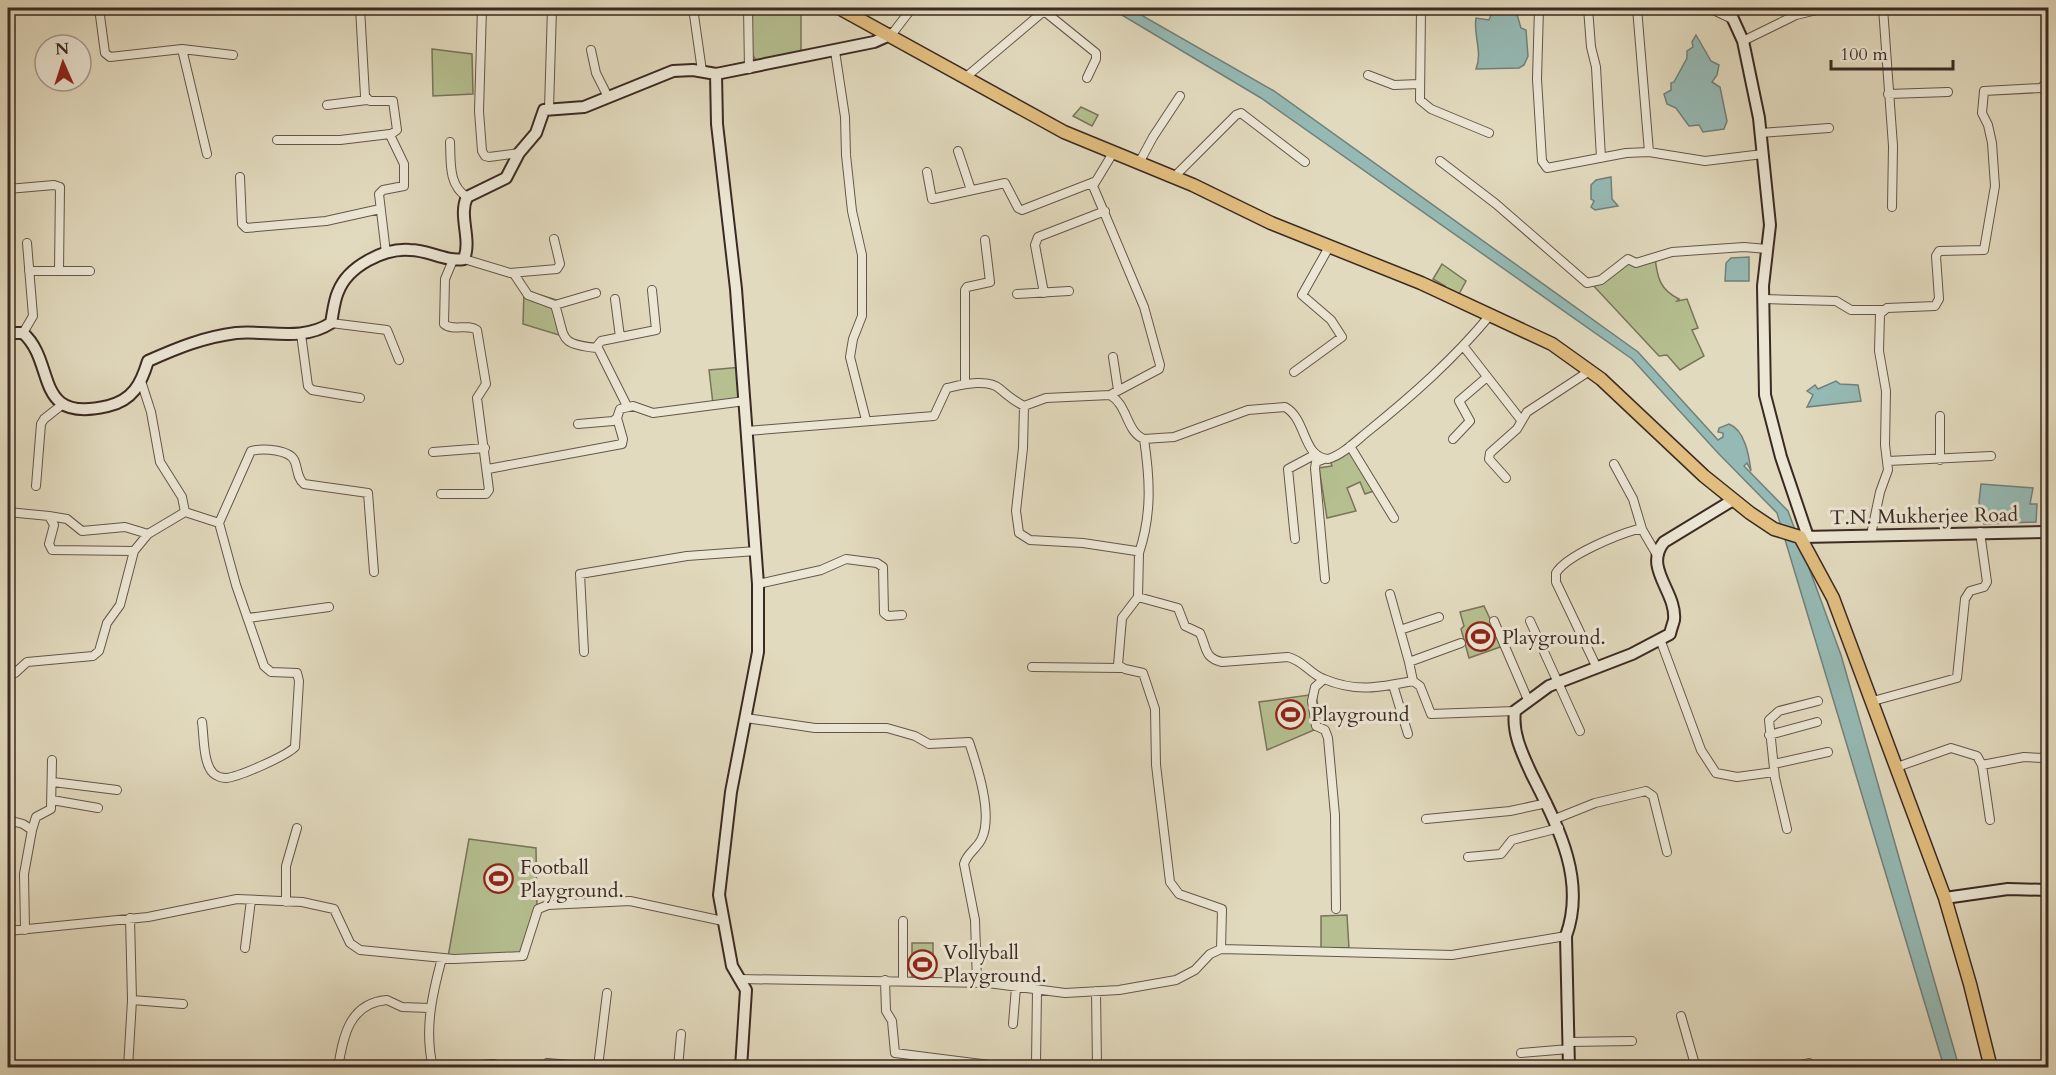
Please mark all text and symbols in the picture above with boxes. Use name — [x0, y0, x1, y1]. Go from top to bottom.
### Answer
north arrow — [33, 33, 93, 93]
scale bar — [1831, 33, 1952, 71]
text: N — [55, 38, 70, 60]
text: 100 m — [1840, 42, 1888, 67]
street label: T.N. Mukherjee Road — [1830, 501, 2019, 531]
sports icon: Playground. — [1465, 621, 1497, 653]
place label: Playground. — [1502, 624, 1606, 651]
sports icon: Playground — [1274, 698, 1306, 730]
place label: Playground — [1311, 701, 1410, 728]
place label: Football Playground. — [520, 854, 624, 904]
sports icon: Football Playground. — [483, 862, 515, 894]
place label: Vollyball Playground. — [943, 939, 1047, 989]
sports icon: Vollyball Playground. — [906, 948, 938, 980]

